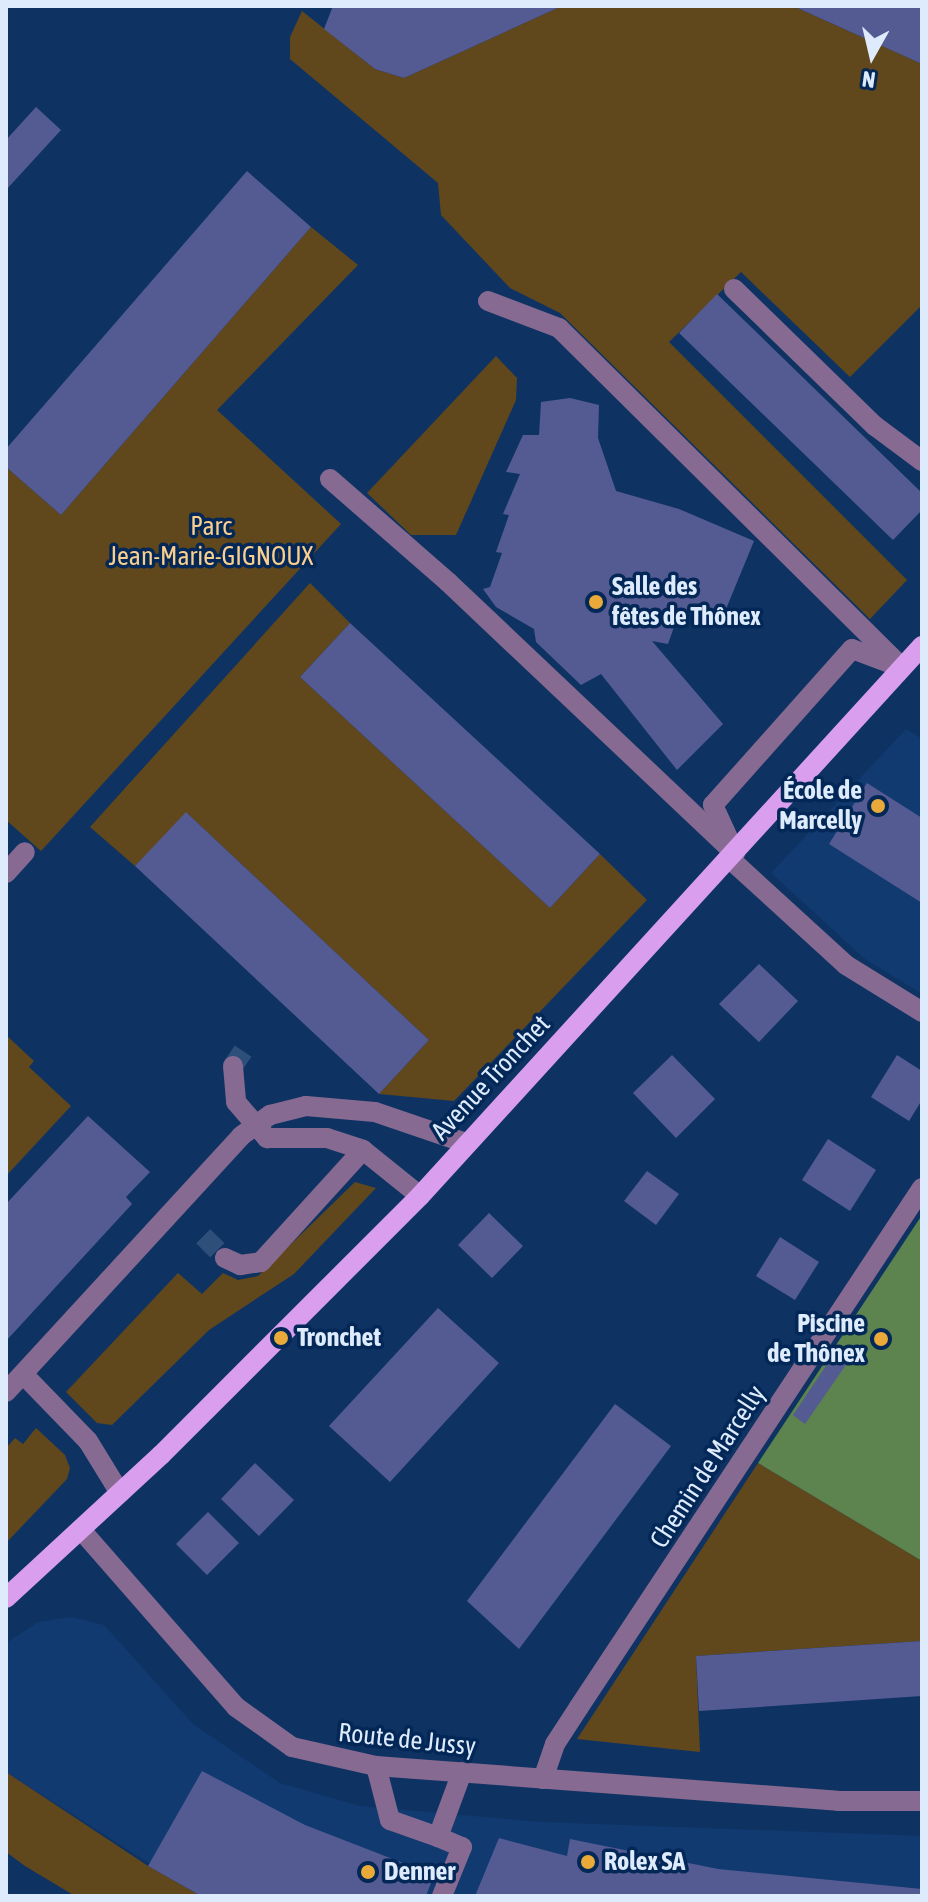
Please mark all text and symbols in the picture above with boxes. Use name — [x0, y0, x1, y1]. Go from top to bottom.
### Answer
north arrow — [832, 16, 912, 96]
text: N — [860, 66, 877, 94]
park label: Parc Jean-Marie-GIGNOUX — [109, 511, 313, 572]
place label: Salle des fêtes de Thônex — [612, 571, 761, 632]
marker: Salle des fêtes de Thônex — [587, 593, 605, 611]
place label: École de Marcelly — [779, 775, 862, 836]
marker: École de Marcelly — [869, 797, 887, 815]
street label: Avenue Tronchet — [425, 1009, 557, 1147]
place label: Piscine de Thônex — [767, 1308, 865, 1370]
place label: Tronchet — [297, 1322, 381, 1354]
marker: Tronchet — [272, 1329, 290, 1347]
marker: Piscine de Thônex — [872, 1330, 890, 1348]
street label: Chemin de Marcelly — [644, 1380, 772, 1554]
street label: Route de Jussy — [337, 1717, 477, 1763]
place label: Rolex SA — [604, 1846, 685, 1878]
marker: Rolex SA — [579, 1853, 597, 1871]
place label: Denner — [384, 1856, 455, 1888]
marker: Denner — [359, 1863, 377, 1881]

